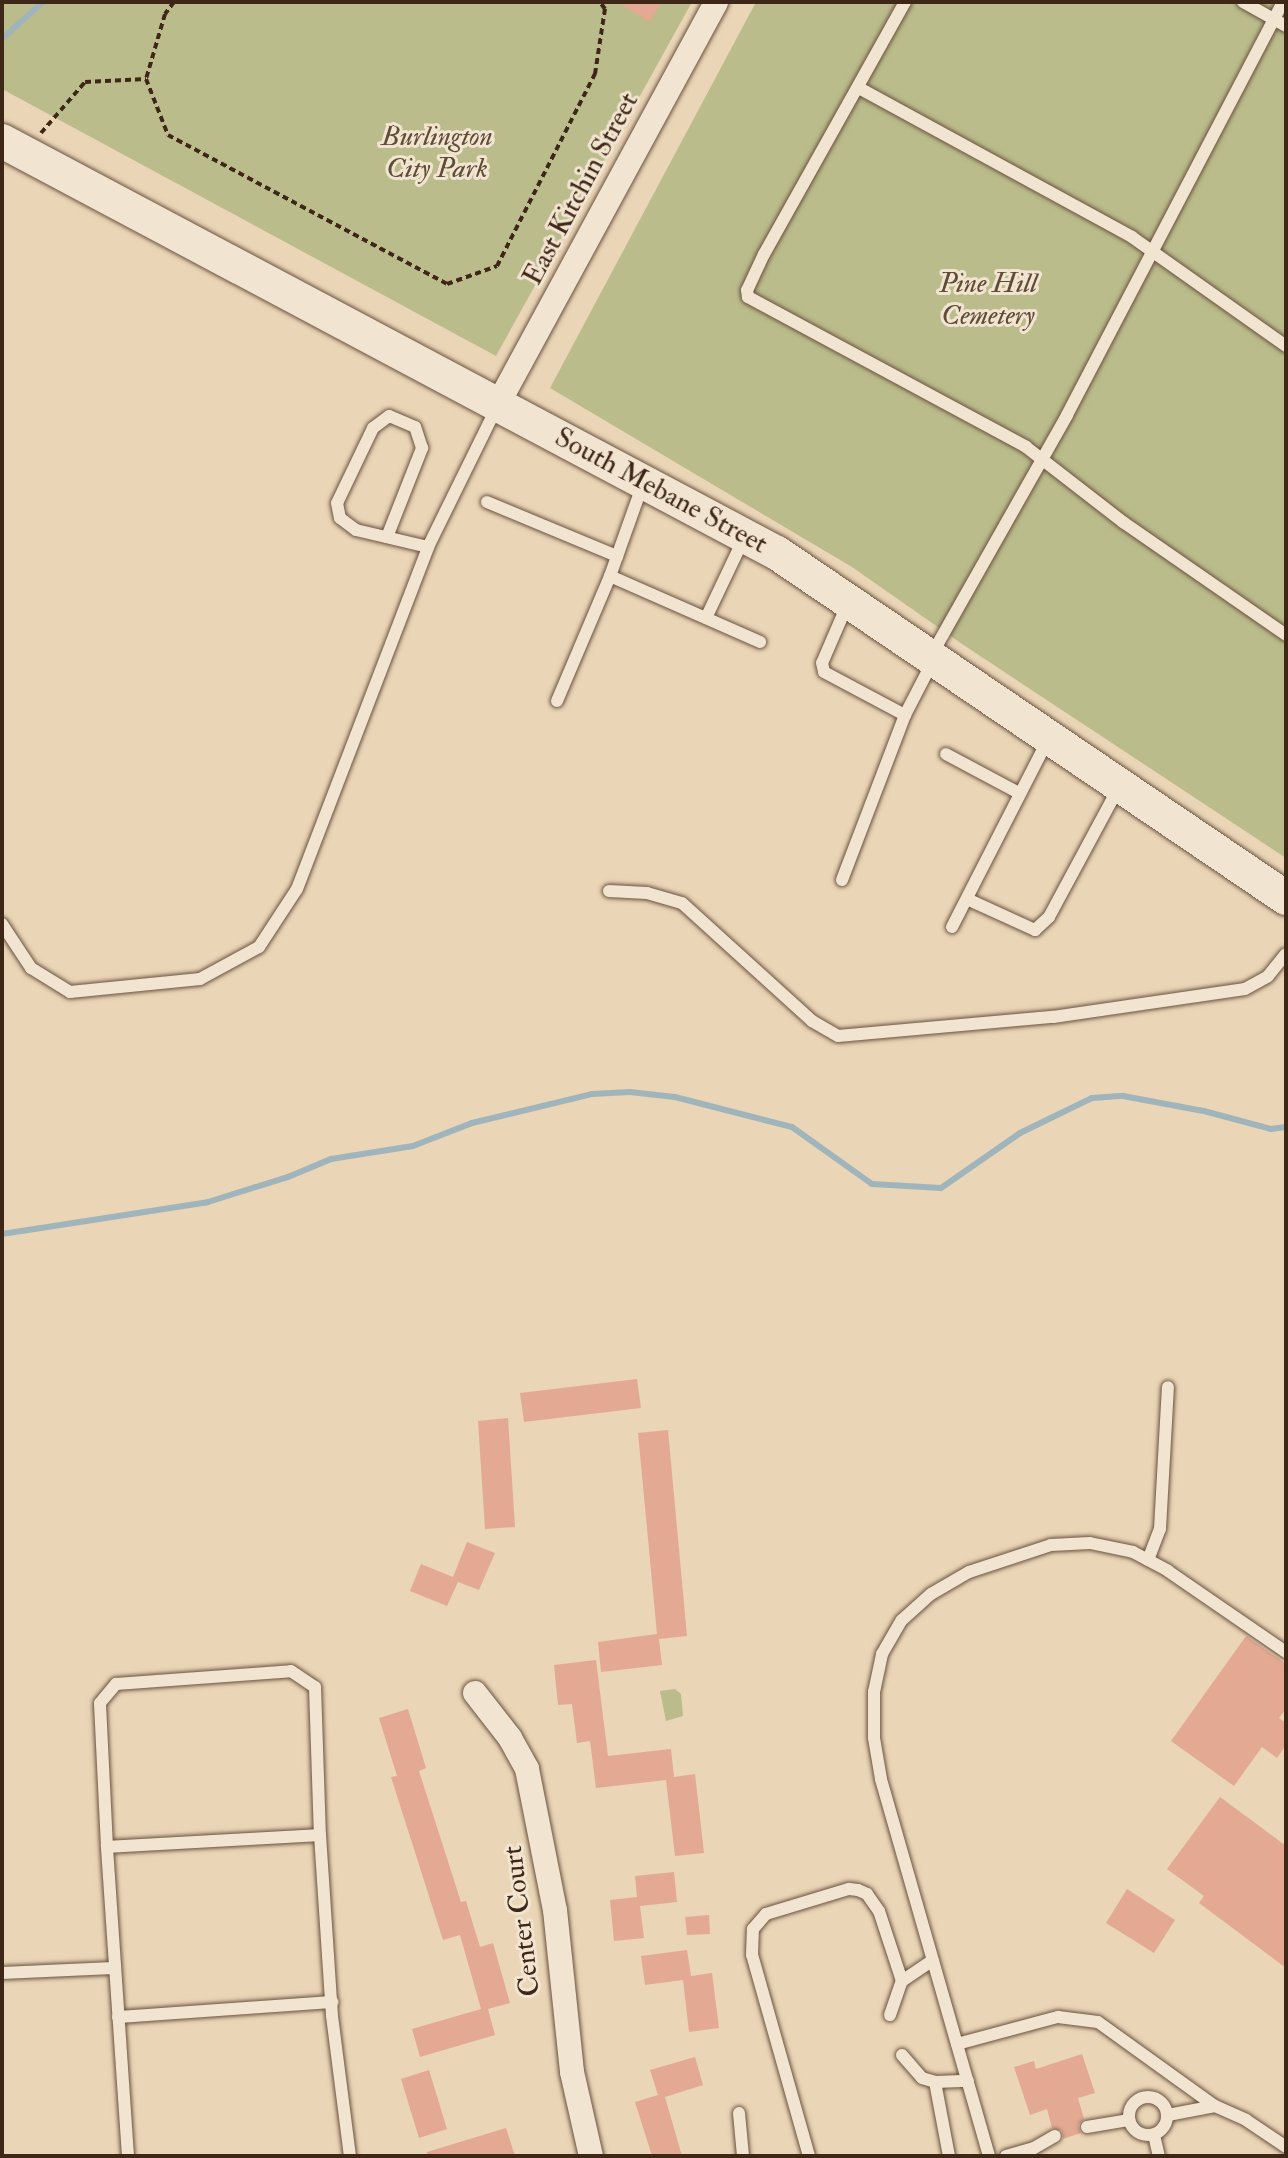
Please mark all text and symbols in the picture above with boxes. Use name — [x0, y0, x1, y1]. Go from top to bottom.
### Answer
street label: East Kitchin Street — [516, 87, 646, 291]
park label: Burlington City Park — [381, 120, 493, 186]
park label: Pine Hill Cemetery — [939, 267, 1037, 333]
street label: South Mebane Street — [549, 421, 773, 561]
street label: Center Court — [496, 1844, 548, 1998]

